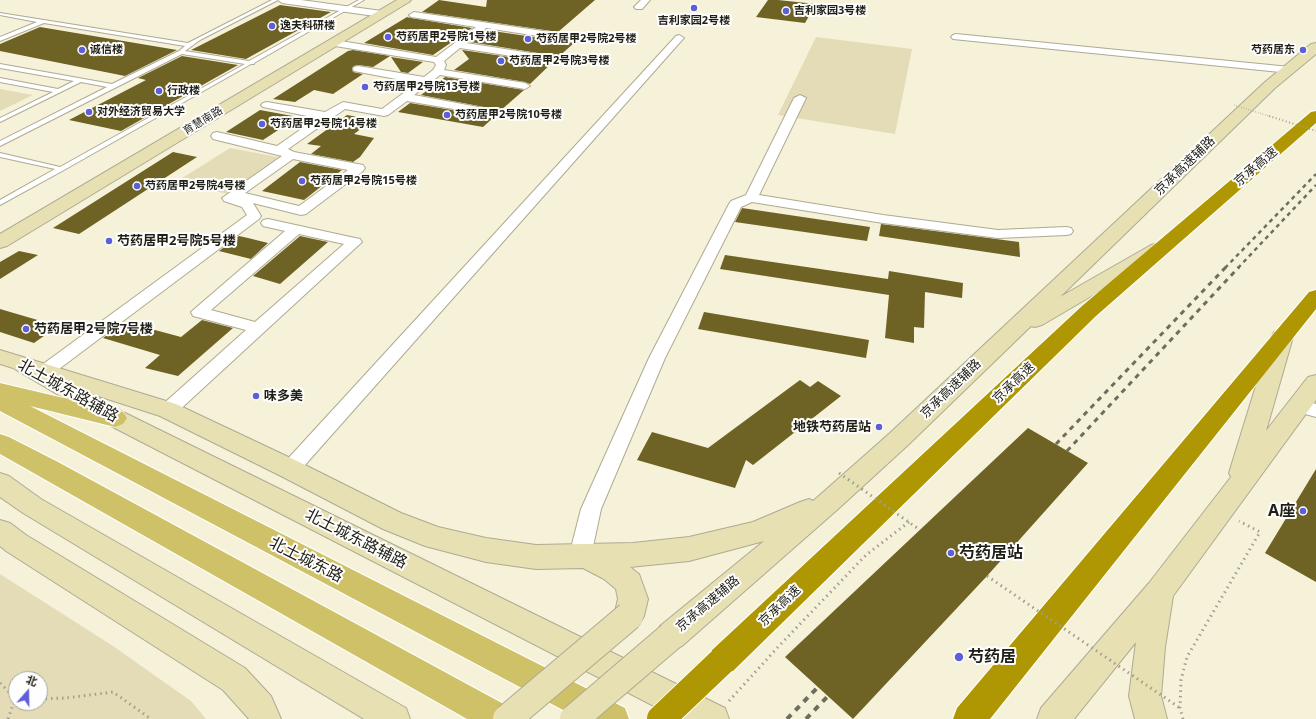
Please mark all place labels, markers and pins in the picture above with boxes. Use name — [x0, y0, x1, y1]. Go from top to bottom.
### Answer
marker: 吉利家园2号楼 — [689, 3, 699, 13]
place label: 吉利家园3号楼 — [794, 4, 866, 18]
marker: 吉利家园3号楼 — [781, 6, 791, 16]
place label: 吉利家园2号楼 — [658, 14, 730, 28]
place label: 逸夫科研楼 — [280, 19, 335, 33]
marker: 逸夫科研楼 — [267, 21, 277, 31]
place label: 芍药居甲2号院1号楼 — [396, 30, 497, 44]
marker: 芍药居甲2号院1号楼 — [383, 32, 393, 42]
place label: 芍药居甲2号院2号楼 — [536, 32, 637, 46]
marker: 芍药居甲2号院2号楼 — [523, 34, 533, 44]
place label: 诚信楼 — [90, 43, 123, 57]
place label: 芍药居东 — [1251, 43, 1295, 57]
marker: 诚信楼 — [77, 45, 87, 55]
marker: 芍药居东 — [1298, 45, 1308, 55]
place label: 芍药居甲2号院3号楼 — [509, 54, 610, 68]
marker: 芍药居甲2号院3号楼 — [496, 56, 506, 66]
place label: 芍药居甲2号院13号楼 — [373, 80, 480, 94]
marker: 芍药居甲2号院13号楼 — [360, 82, 370, 92]
place label: 行政楼 — [167, 84, 200, 98]
marker: 行政楼 — [154, 86, 164, 96]
place label: 对外经济贸易大学 — [97, 105, 185, 119]
marker: 对外经济贸易大学 — [84, 107, 94, 117]
place label: 芍药居甲2号院10号楼 — [455, 108, 562, 122]
marker: 芍药居甲2号院10号楼 — [442, 110, 452, 120]
place label: 芍药居甲2号院14号楼 — [270, 117, 377, 131]
marker: 芍药居甲2号院14号楼 — [257, 119, 267, 129]
place label: 芍药居甲2号院15号楼 — [310, 174, 417, 188]
marker: 芍药居甲2号院15号楼 — [297, 176, 307, 186]
place label: 芍药居甲2号院4号楼 — [145, 179, 246, 193]
marker: 芍药居甲2号院4号楼 — [132, 181, 142, 191]
place label: 芍药居甲2号院5号楼 — [117, 233, 236, 249]
marker: 芍药居甲2号院5号楼 — [104, 236, 114, 246]
place label: 芍药居甲2号院7号楼 — [34, 321, 153, 337]
marker: 芍药居甲2号院7号楼 — [21, 324, 31, 334]
place label: 味多美 — [264, 388, 303, 404]
marker: 味多美 — [251, 391, 261, 401]
place label: 地铁芍药居站 — [793, 419, 871, 435]
marker: 地铁芍药居站 — [874, 422, 884, 432]
place label: A座 — [1268, 501, 1295, 521]
marker: A座 — [1298, 506, 1308, 516]
place label: 芍药居站 — [959, 543, 1023, 563]
marker: 芍药居站 — [946, 548, 956, 558]
place label: 芍药居 — [968, 647, 1016, 667]
marker: 芍药居 — [953, 651, 965, 663]

